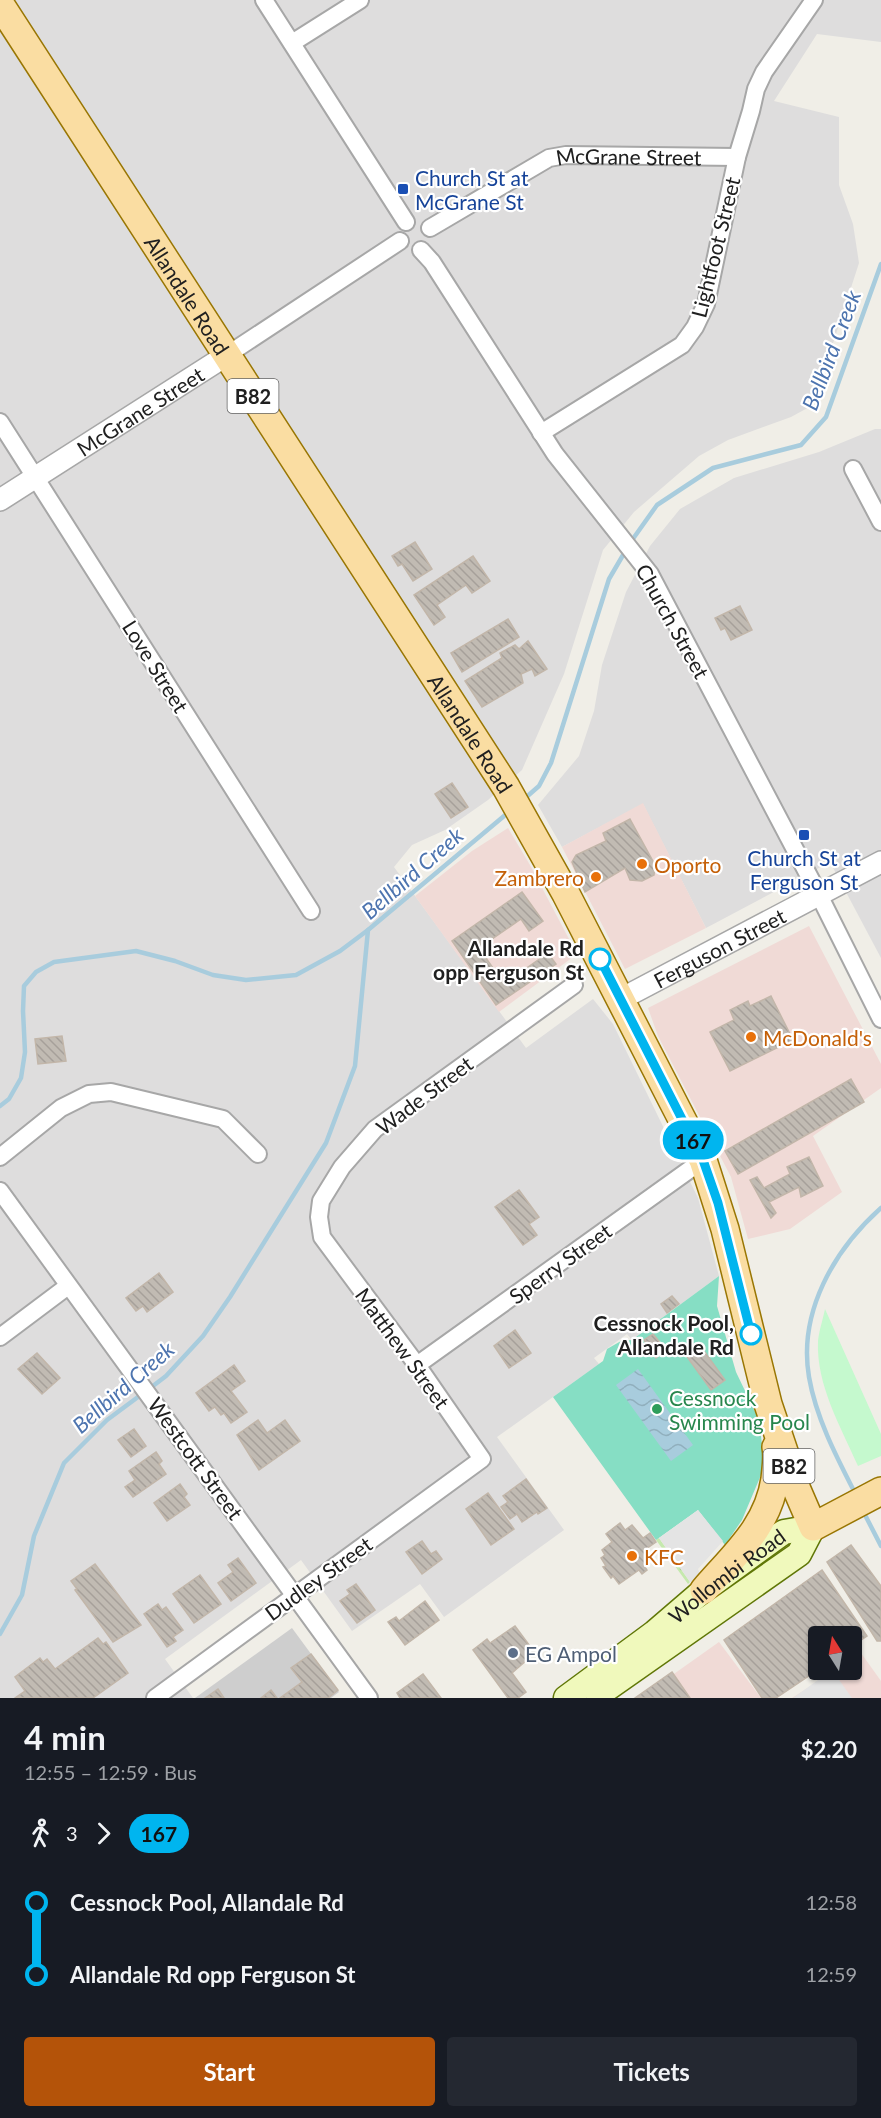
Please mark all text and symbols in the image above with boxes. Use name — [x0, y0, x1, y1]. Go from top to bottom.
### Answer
street label: McGrane Street — [554, 141, 702, 169]
place label: Church St at McGrane St — [415, 165, 529, 214]
street label: Lightfoot Street — [685, 174, 745, 320]
marker: Church St at McGrane St — [396, 182, 410, 196]
street label: Allandale Road — [140, 230, 235, 359]
water label: Bellbird Creek — [796, 286, 866, 414]
street label: McGrane Street — [72, 361, 208, 460]
road number: B82 — [228, 379, 278, 413]
street label: Church Street — [631, 559, 715, 683]
street label: Love Street — [118, 615, 194, 717]
street label: Allandale Road — [424, 669, 519, 797]
water label: Bellbird Creek — [355, 821, 469, 925]
marker: Church St at Ferguson St — [797, 828, 811, 842]
place label: Church St at Ferguson St — [747, 845, 861, 894]
place label: Oporto — [654, 852, 721, 877]
marker: Oporto — [635, 857, 649, 871]
place label: Zambrero — [495, 865, 584, 890]
marker: Zambrero — [589, 870, 603, 884]
street label: Ferguson Street — [649, 902, 790, 992]
place label: Allandale Rd opp Ferguson St — [433, 935, 584, 984]
marker: Allandale Rd opp Ferguson St — [589, 948, 611, 970]
place label: McDonald's — [763, 1025, 872, 1050]
marker: McDonald's — [744, 1030, 758, 1044]
street label: Wade Street — [371, 1050, 478, 1139]
line badge: 167 — [658, 1120, 728, 1160]
text: 167 — [675, 1128, 711, 1153]
street label: Sperry Street — [504, 1217, 616, 1308]
street label: Matthew Street — [351, 1283, 455, 1414]
place label: Cessnock Pool, Allandale Rd — [594, 1310, 734, 1359]
marker: Cessnock Pool, Allandale Rd — [740, 1323, 762, 1345]
water label: Bellbird Creek — [66, 1335, 180, 1439]
place label: Cessnock Swimming Pool — [669, 1385, 810, 1434]
street label: Westcott Street — [143, 1392, 249, 1524]
marker: Cessnock Swimming Pool — [650, 1402, 664, 1416]
road number: B82 — [764, 1449, 814, 1483]
street label: Wollombi Road — [663, 1523, 790, 1628]
street label: Dudley Street — [260, 1531, 377, 1625]
place label: KFC — [644, 1544, 684, 1569]
marker: KFC — [625, 1549, 639, 1563]
north arrow — [808, 1626, 862, 1680]
map controls — [808, 1626, 862, 1680]
place label: EG Ampol — [525, 1641, 617, 1666]
marker: EG Ampol — [506, 1646, 520, 1660]
text: 4 min — [24, 1717, 106, 1757]
text: $2.20 — [801, 1736, 857, 1763]
text: 12:55 – 12:59 · Bus — [24, 1760, 197, 1784]
icon: walk — [24, 1817, 57, 1850]
icon: forward — [87, 1817, 120, 1850]
text: 3 — [66, 1821, 78, 1845]
text: 167 — [141, 1821, 177, 1846]
text: Cessnock Pool, Allandale Rd — [70, 1889, 344, 1916]
text: 12:58 — [806, 1890, 857, 1914]
text: Allandale Rd opp Ferguson St — [70, 1961, 356, 1988]
text: 12:59 — [806, 1962, 857, 1986]
button: Start — [24, 2037, 435, 2106]
button: Tickets — [447, 2037, 857, 2106]

